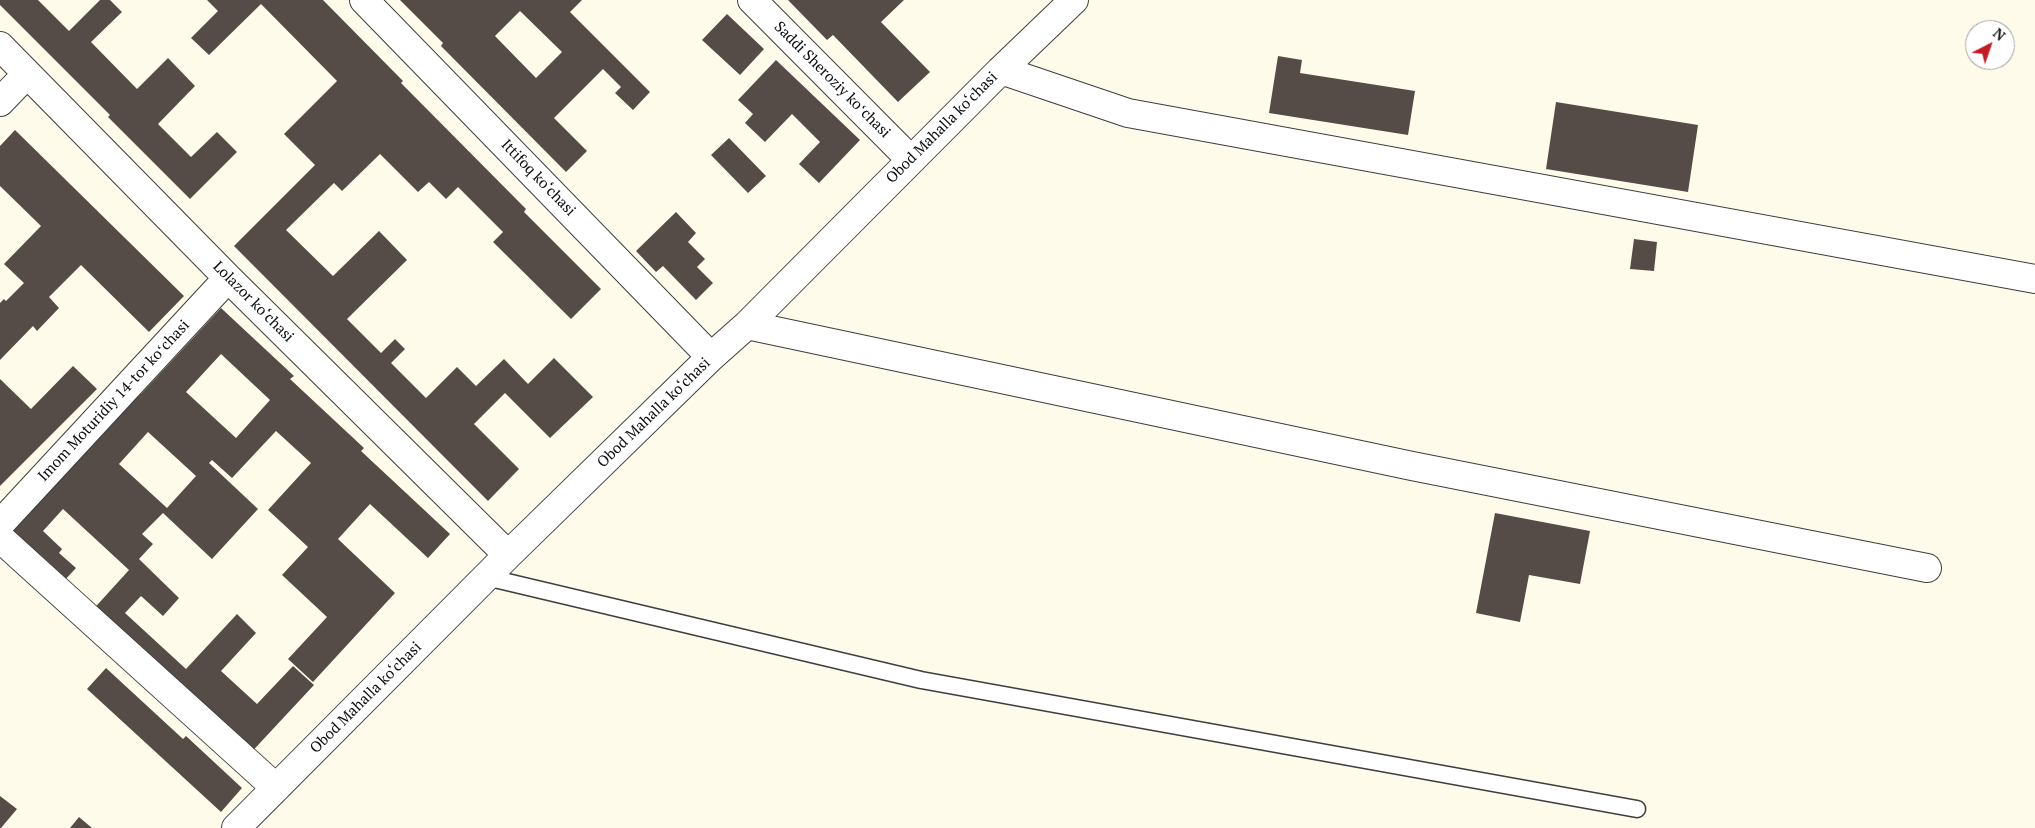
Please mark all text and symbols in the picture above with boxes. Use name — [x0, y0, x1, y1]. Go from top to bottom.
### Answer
street label: Saddi Sheroziy koʻchasi — [770, 18, 894, 142]
north arrow — [1965, 20, 2015, 70]
text: N — [1989, 23, 2010, 45]
street label: Obod Mahalla ko‘chasi — [883, 69, 1001, 187]
street label: Ittifoq ko‘chasi — [497, 136, 579, 220]
street label: Lolazor ko‘chasi — [209, 258, 297, 346]
street label: Imom Moturidiy 14-tor koʻchasi — [35, 317, 193, 485]
street label: Obod Mahalla ko‘chasi — [594, 354, 714, 472]
street label: Obod Mahalla ko‘chasi — [307, 639, 425, 757]

